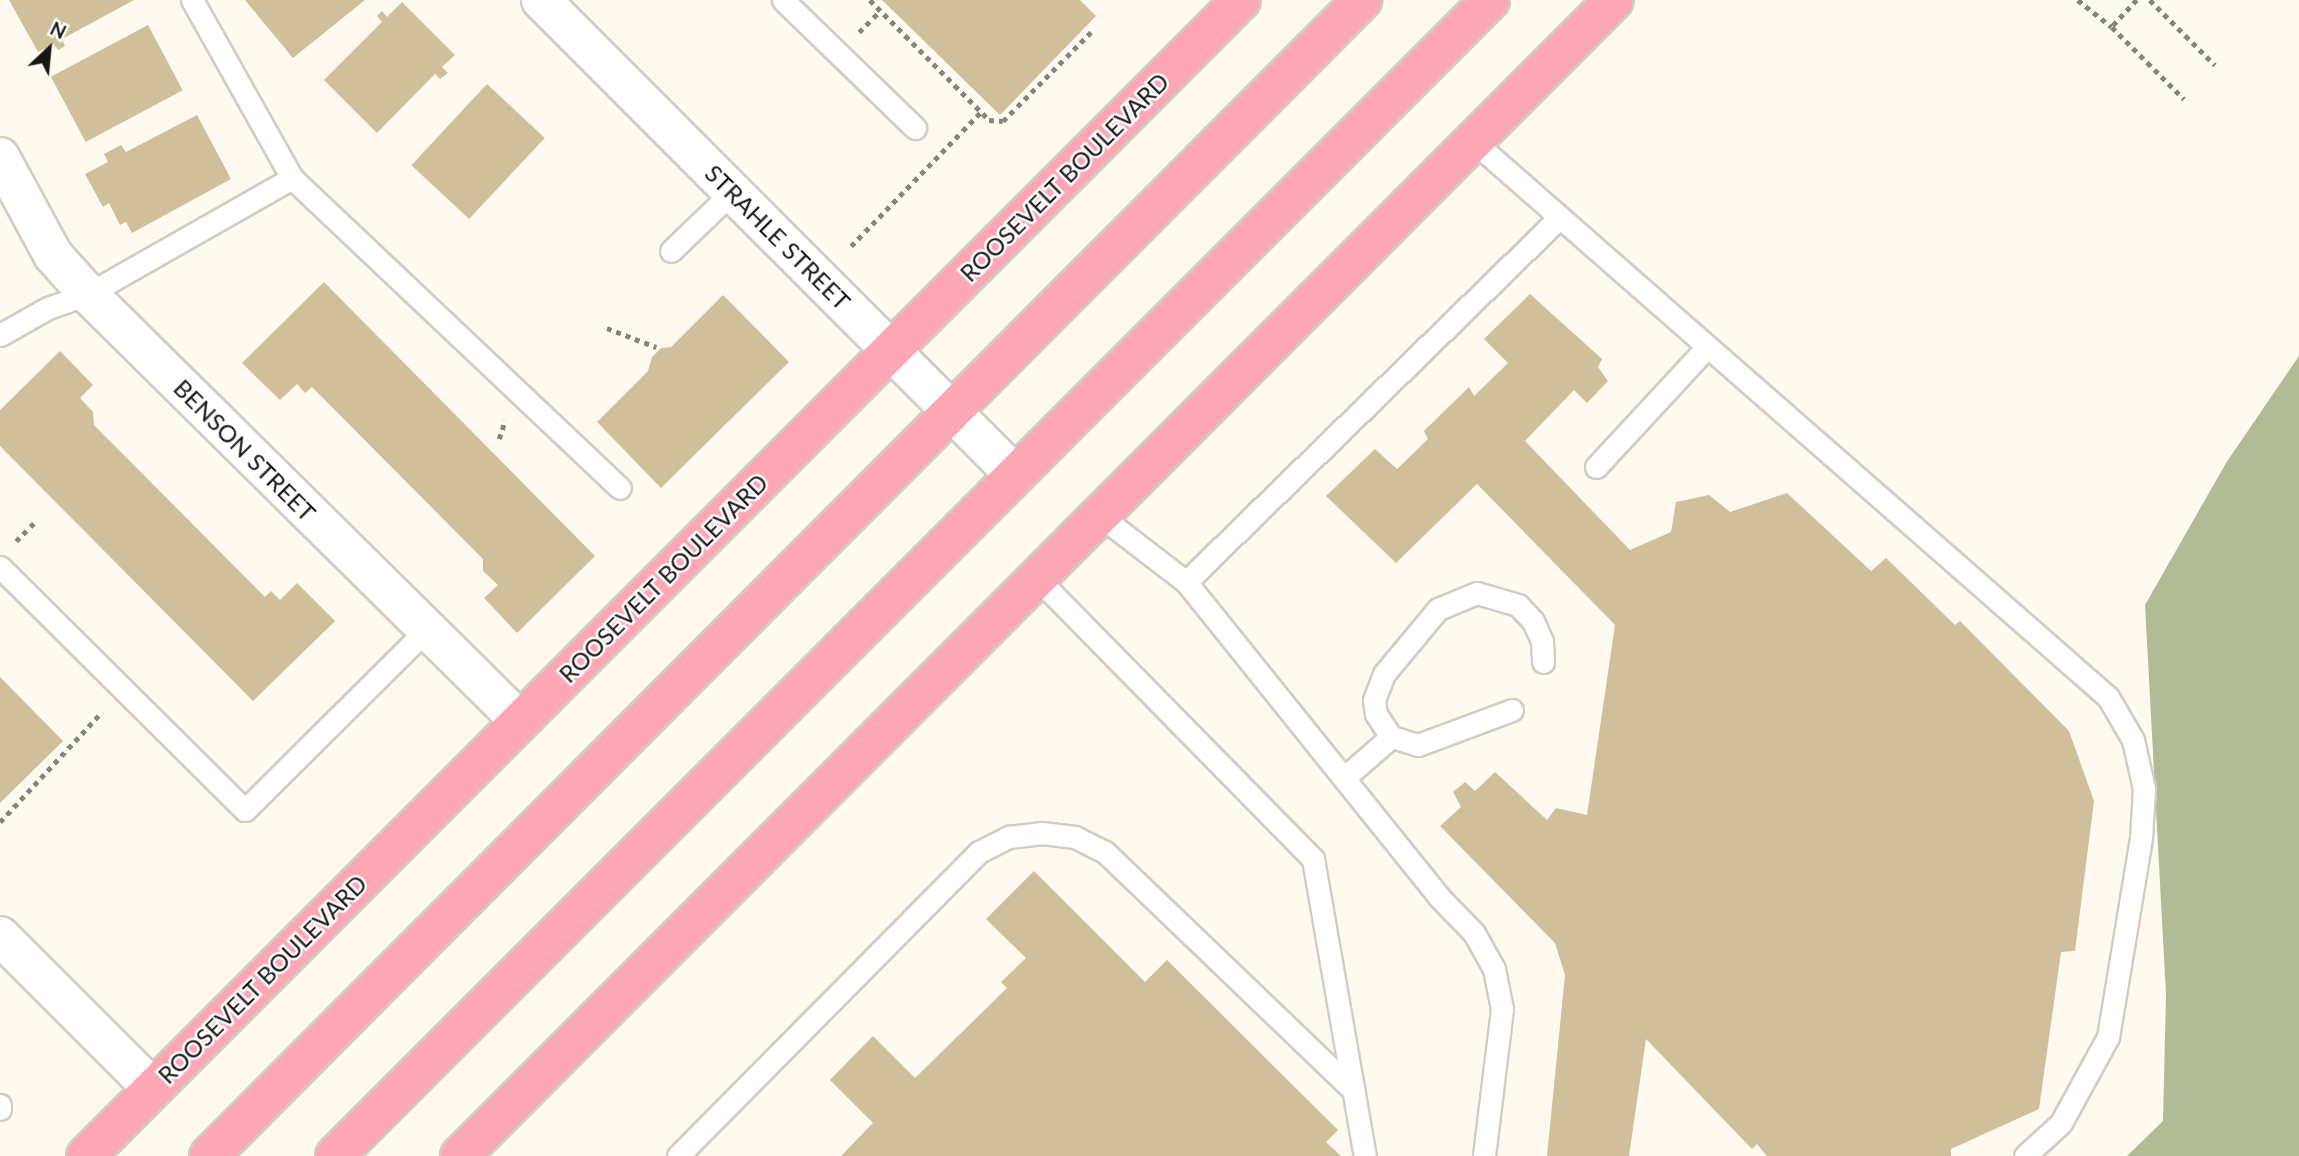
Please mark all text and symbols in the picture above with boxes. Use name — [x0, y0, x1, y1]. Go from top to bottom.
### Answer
north arrow — [14, 14, 84, 84]
text: N — [47, 16, 70, 43]
street label: ROOSEVELT BOULEVARD — [954, 67, 1174, 287]
street label: STRAHLE STREET — [699, 158, 857, 316]
street label: BENSON STREET — [168, 373, 322, 527]
street label: ROOSEVELT BOULEVARD — [553, 468, 773, 688]
street label: ROOSEVELT BOULEVARD — [152, 869, 372, 1089]

